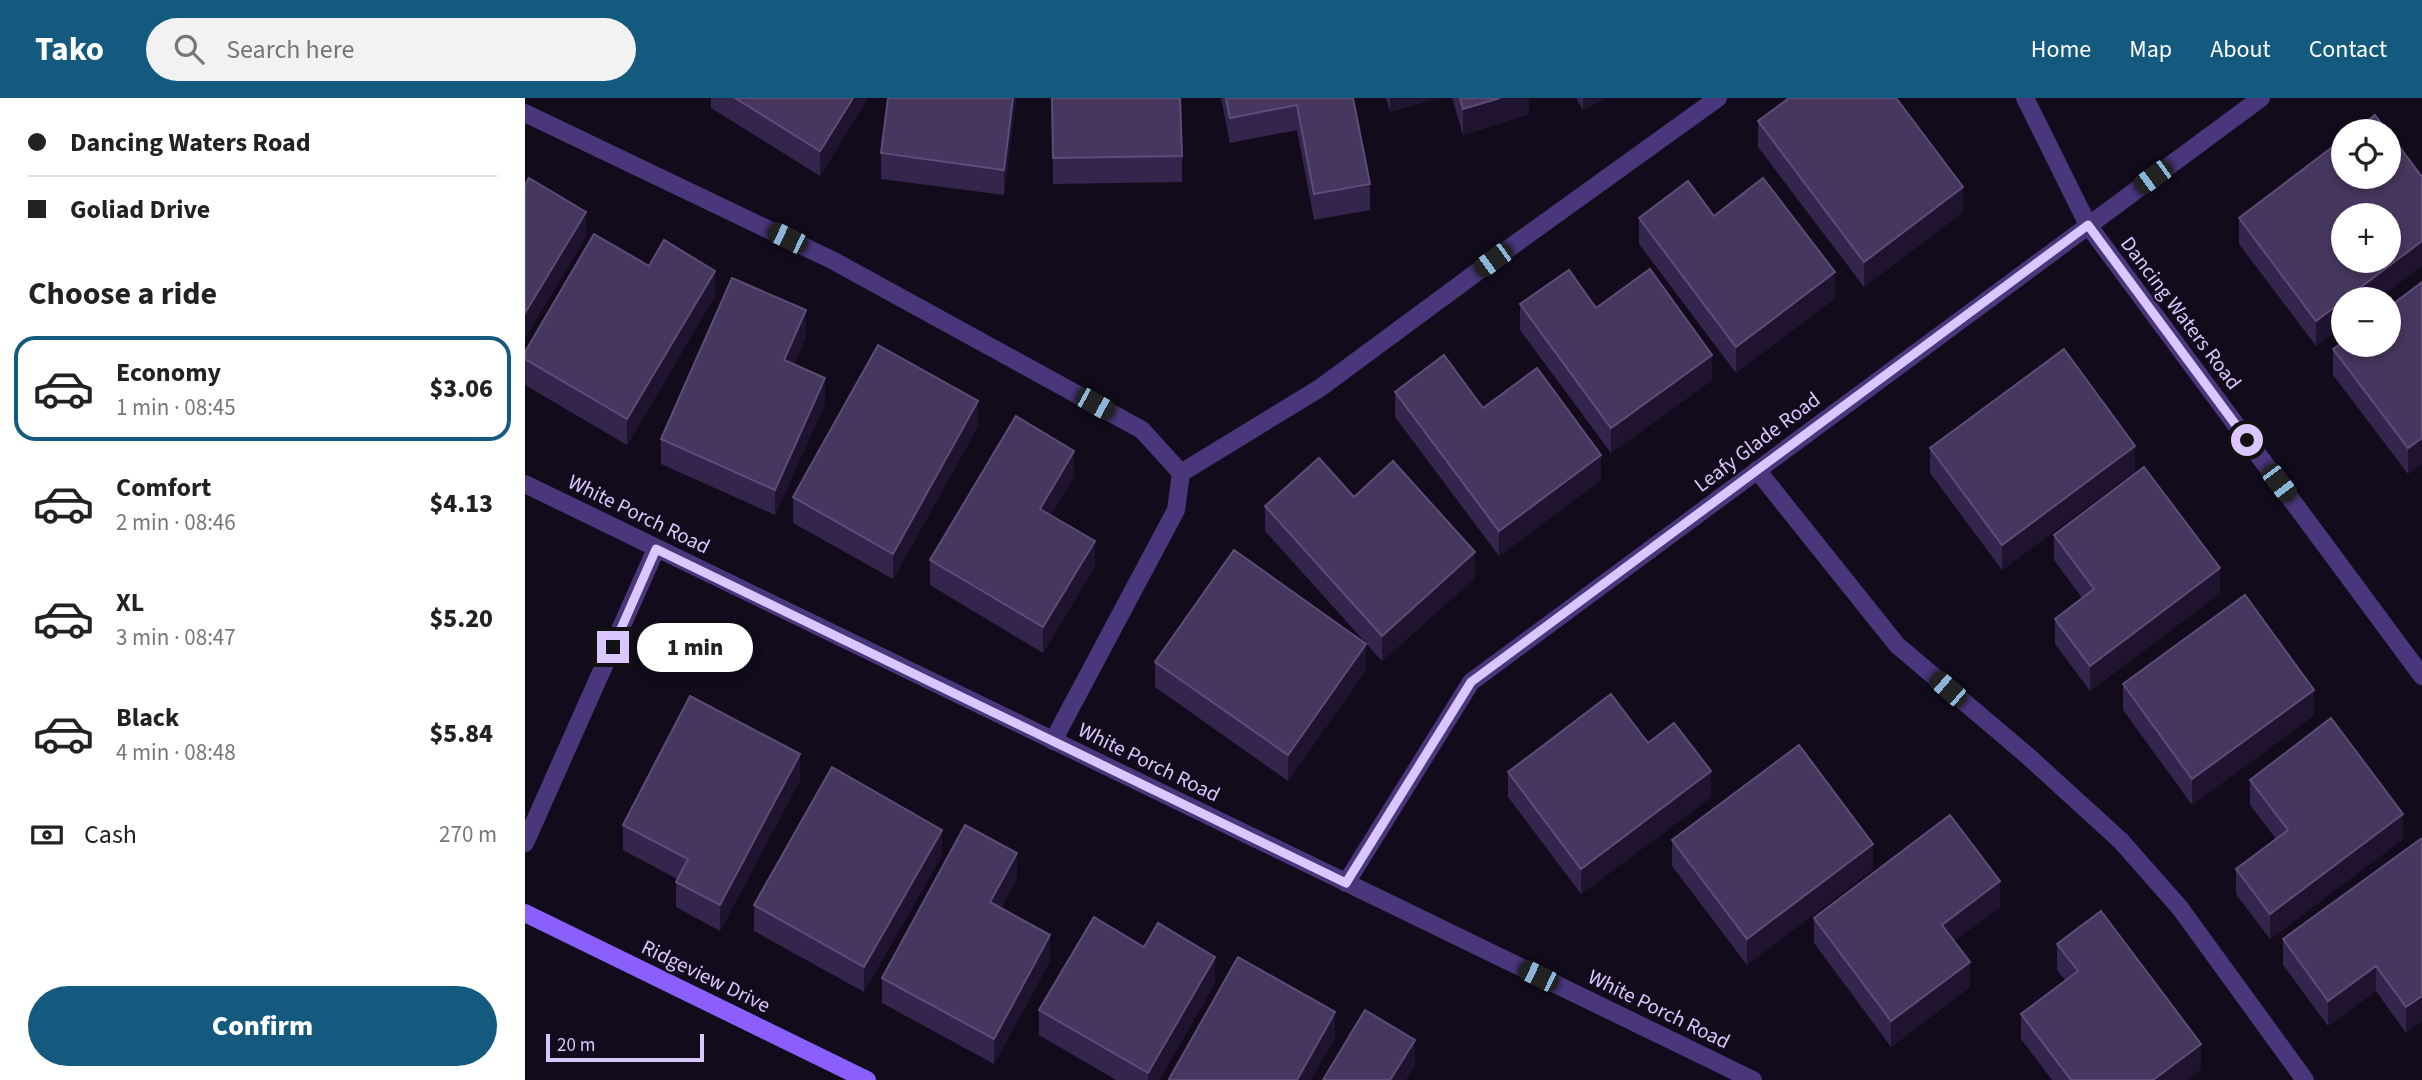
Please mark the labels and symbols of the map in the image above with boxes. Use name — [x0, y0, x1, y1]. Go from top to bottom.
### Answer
car — [2130, 156, 2177, 198]
car — [764, 219, 811, 257]
street label: Dancing Waters Road — [2113, 230, 2249, 396]
car — [1470, 239, 1517, 281]
car — [1072, 385, 1119, 423]
street label: Leafy Glade Road — [1688, 385, 1826, 499]
route start — [2231, 424, 2263, 456]
car — [2258, 460, 2301, 506]
street label: White Porch Road — [563, 467, 715, 561]
callout: 1 min — [637, 622, 753, 672]
route end — [597, 631, 629, 663]
car — [1926, 667, 1971, 711]
street label: White Porch Road — [1073, 715, 1225, 809]
street label: Ridgeview Drive — [637, 932, 775, 1020]
car — [1515, 957, 1562, 995]
street label: White Porch Road — [1583, 962, 1735, 1056]
scale bar — [546, 1031, 703, 1063]

